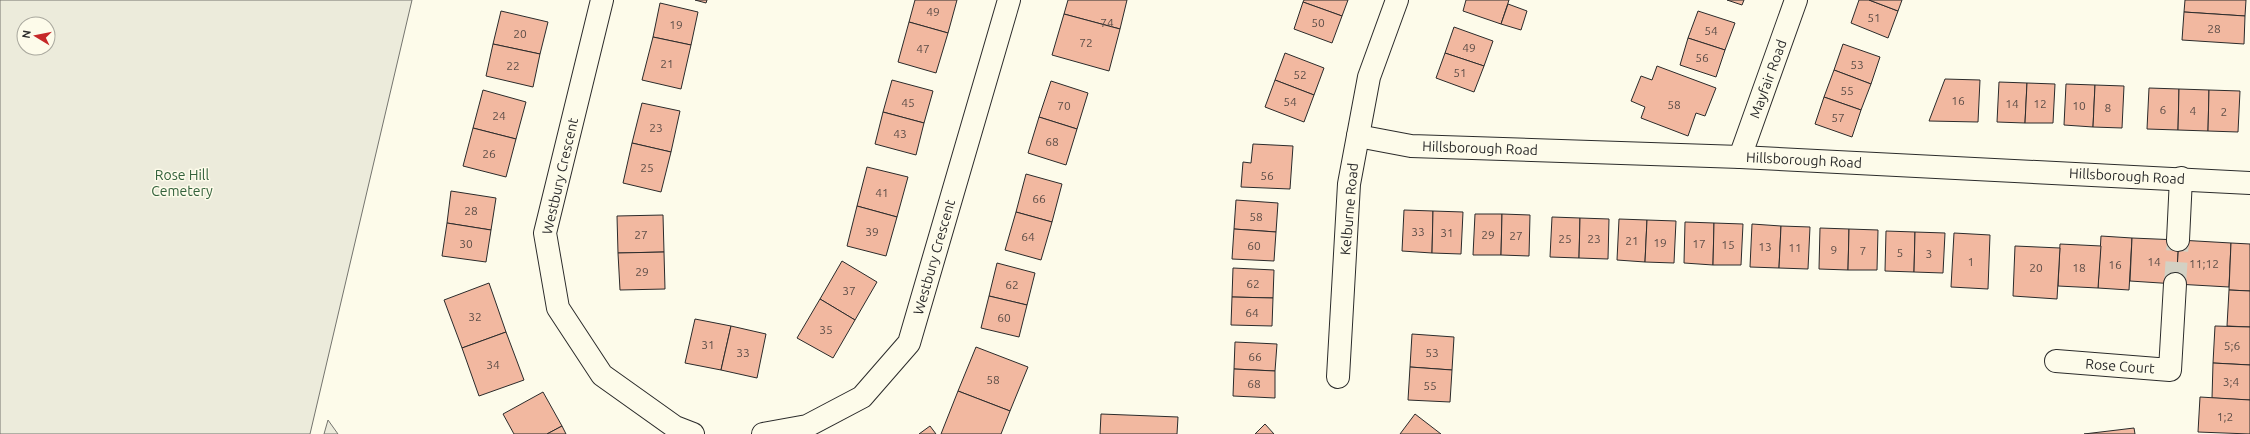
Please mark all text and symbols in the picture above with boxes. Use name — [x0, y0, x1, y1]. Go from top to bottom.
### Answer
house number: 49 — [926, 5, 940, 18]
house number: 51 — [1867, 11, 1881, 24]
north arrow — [16, 16, 56, 56]
house number: 74 — [1100, 16, 1114, 29]
house number: 50 — [1311, 16, 1325, 29]
house number: 19 — [669, 18, 683, 31]
house number: 28 — [2207, 22, 2221, 35]
house number: 54 — [1704, 24, 1718, 37]
house number: 20 — [513, 27, 527, 40]
text: N — [20, 29, 33, 39]
house number: 72 — [1079, 36, 1093, 49]
street label: Mayfair Road — [1746, 37, 1790, 121]
house number: 49 — [1462, 41, 1476, 54]
house number: 47 — [916, 42, 930, 55]
house number: 56 — [1695, 51, 1709, 64]
house number: 21 — [660, 57, 674, 70]
house number: 53 — [1850, 58, 1864, 71]
house number: 22 — [506, 59, 520, 72]
house number: 51 — [1453, 66, 1467, 79]
house number: 52 — [1293, 68, 1307, 81]
house number: 55 — [1840, 84, 1854, 97]
house number: 16 — [1951, 94, 1965, 107]
house number: 54 — [1283, 95, 1297, 108]
house number: 45 — [901, 96, 915, 109]
house number: 14 — [2005, 97, 2019, 110]
house number: 12 — [2033, 97, 2047, 110]
house number: 58 — [1667, 98, 1681, 111]
house number: 70 — [1057, 99, 1071, 112]
house number: 10 — [2072, 99, 2086, 112]
house number: 8 — [2105, 101, 2112, 114]
house number: 6 — [2160, 103, 2167, 116]
house number: 4 — [2190, 104, 2197, 117]
house number: 2 — [2221, 105, 2227, 118]
house number: 24 — [492, 109, 506, 122]
house number: 57 — [1831, 111, 1845, 124]
street label: Westbury Crescent — [539, 116, 581, 236]
house number: 23 — [649, 121, 663, 134]
house number: 43 — [893, 127, 907, 140]
house number: 68 — [1045, 135, 1059, 148]
street label: Hillsborough Road — [1422, 138, 1538, 158]
house number: 26 — [482, 147, 496, 160]
street label: Hillsborough Road — [1746, 149, 1862, 171]
house number: 25 — [640, 161, 654, 174]
street label: Kelburne Road — [1337, 162, 1361, 256]
street label: Hillsborough Road — [2069, 165, 2185, 187]
park label: Rose Hill Cemetery — [151, 167, 213, 199]
house number: 56 — [1260, 169, 1274, 182]
house number: 41 — [875, 186, 889, 199]
house number: 66 — [1032, 192, 1046, 205]
street label: Westbury Crescent — [910, 197, 958, 316]
house number: 28 — [464, 204, 478, 217]
house number: 58 — [1249, 210, 1263, 223]
house number: 39 — [865, 225, 879, 238]
house number: 33 — [1411, 225, 1425, 238]
house number: 31 — [1440, 226, 1454, 239]
house number: 27 — [634, 228, 648, 241]
house number: 29 — [1481, 228, 1495, 241]
house number: 27 — [1509, 229, 1523, 242]
house number: 64 — [1021, 230, 1035, 243]
house number: 25 — [1558, 232, 1572, 245]
house number: 23 — [1587, 232, 1601, 245]
house number: 21 — [1625, 234, 1639, 247]
house number: 19 — [1653, 236, 1667, 249]
house number: 30 — [459, 237, 473, 250]
house number: 17 — [1692, 237, 1706, 250]
house number: 15 — [1721, 238, 1735, 251]
house number: 60 — [1247, 239, 1261, 252]
house number: 13 — [1758, 240, 1772, 253]
house number: 11 — [1788, 241, 1802, 254]
house number: 9 — [1831, 243, 1837, 256]
house number: 7 — [1860, 244, 1866, 257]
house number: 5 — [1897, 246, 1903, 259]
house number: 3 — [1926, 247, 1932, 260]
house number: 1 — [1968, 255, 1974, 268]
house number: 14 — [2147, 255, 2161, 268]
house number: 11;12 — [2189, 257, 2219, 270]
house number: 16 — [2108, 258, 2122, 271]
house number: 20 — [2029, 261, 2043, 274]
house number: 18 — [2072, 261, 2086, 274]
house number: 29 — [635, 265, 649, 278]
house number: 62 — [1246, 277, 1260, 290]
house number: 62 — [1005, 278, 1019, 291]
house number: 37 — [842, 284, 856, 297]
house number: 64 — [1245, 306, 1259, 319]
house number: 32 — [468, 310, 482, 323]
house number: 60 — [997, 311, 1011, 324]
house number: 35 — [819, 323, 833, 336]
house number: 31 — [701, 338, 715, 351]
house number: 5;6 — [2224, 339, 2240, 352]
house number: 33 — [736, 346, 750, 359]
house number: 53 — [1425, 346, 1439, 359]
house number: 66 — [1248, 350, 1262, 363]
street label: Rose Court — [2085, 356, 2156, 376]
house number: 34 — [486, 358, 500, 371]
house number: 58 — [986, 373, 1000, 386]
house number: 3;4 — [2223, 375, 2239, 388]
house number: 68 — [1247, 377, 1261, 390]
house number: 55 — [1423, 379, 1437, 392]
house number: 1;2 — [2217, 410, 2233, 423]

